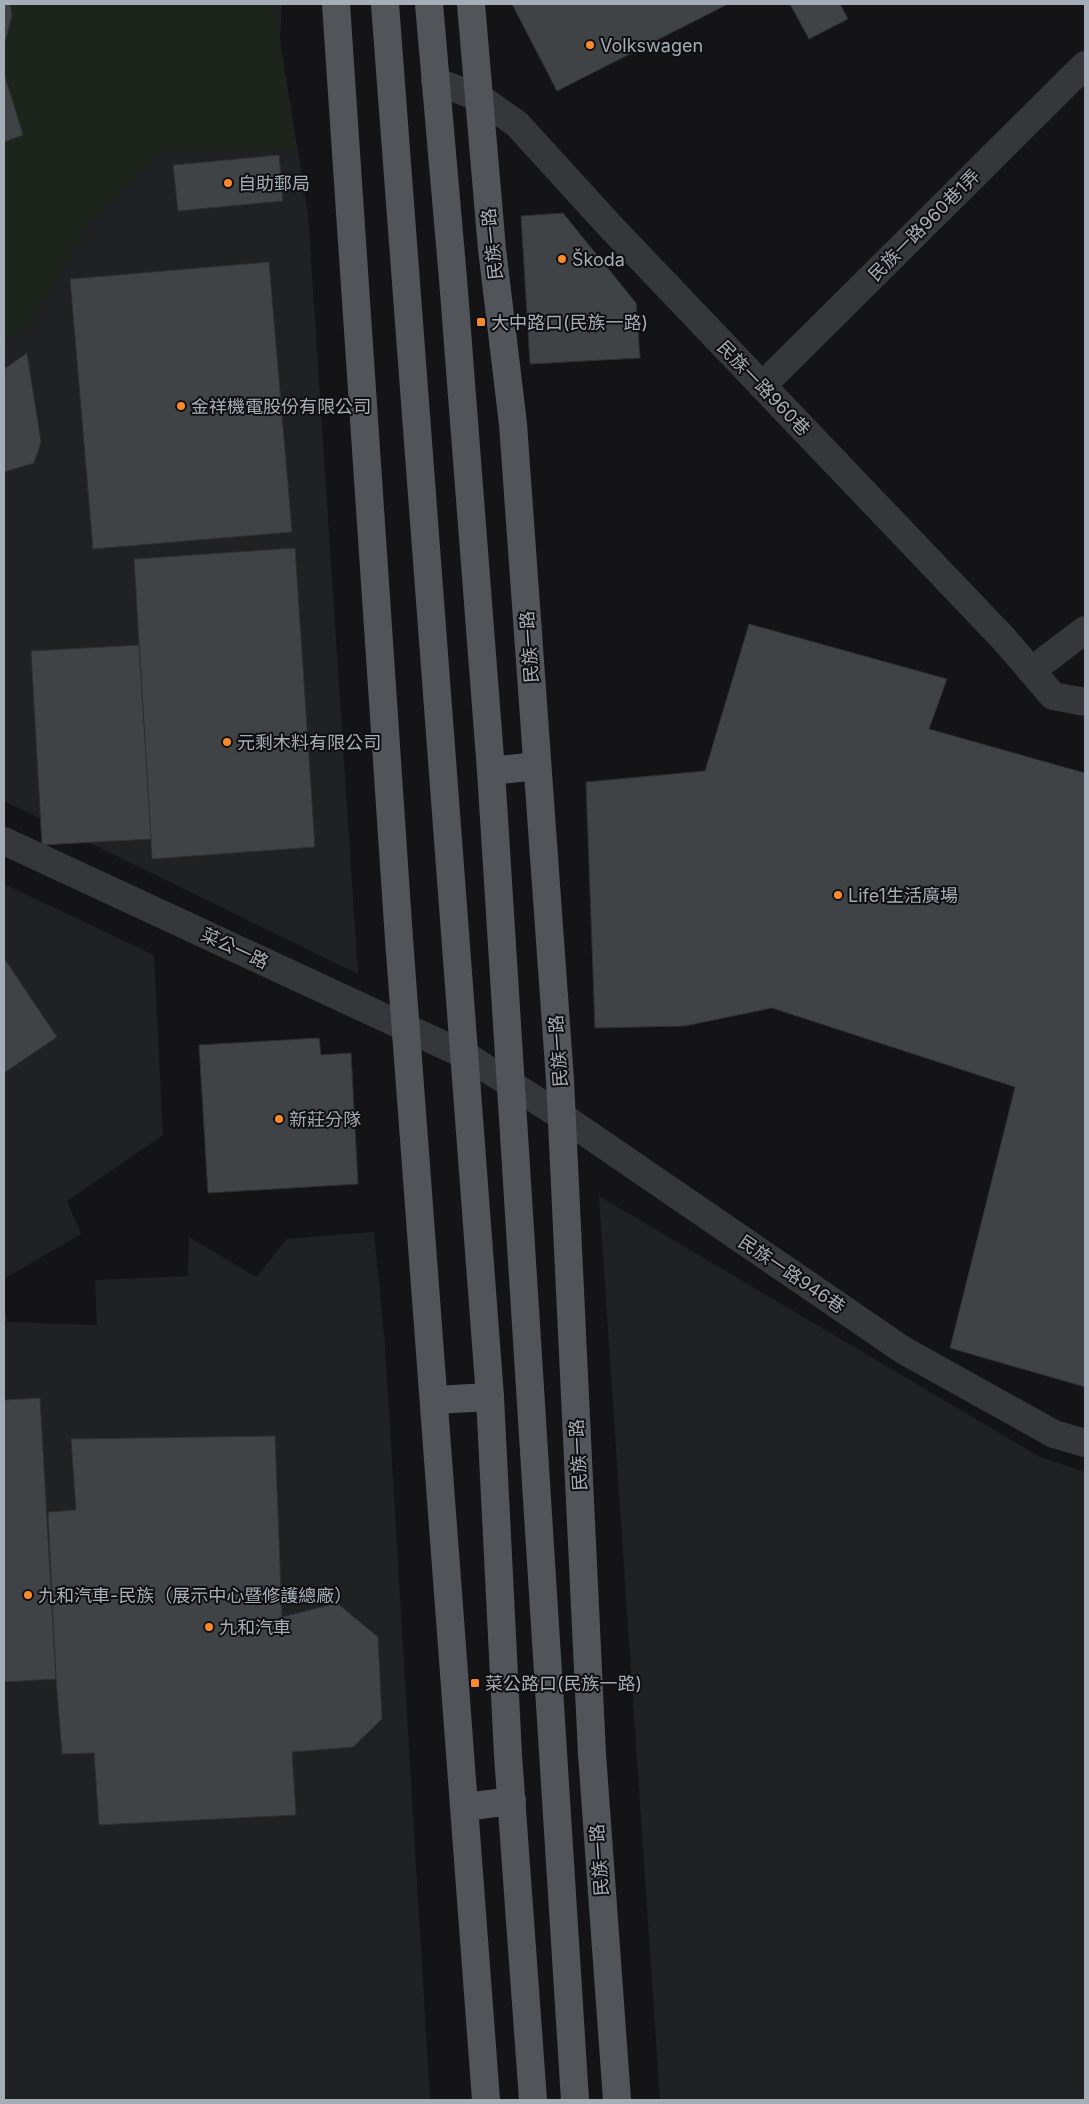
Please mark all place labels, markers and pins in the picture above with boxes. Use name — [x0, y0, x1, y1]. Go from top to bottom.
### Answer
place label: Volkswagen — [600, 35, 703, 56]
marker: Volkswagen — [584, 39, 596, 51]
place label: 自助郵局 — [238, 173, 310, 194]
marker: 自助郵局 — [222, 177, 234, 189]
place label: Škoda — [572, 248, 625, 270]
marker: Škoda — [556, 253, 568, 265]
place label: 大中路口(民族一路) — [491, 312, 648, 333]
marker: 大中路口(民族一路) — [475, 316, 487, 328]
place label: 金祥機電股份有限公司 — [191, 396, 371, 417]
marker: 金祥機電股份有限公司 — [175, 400, 187, 412]
place label: 元剩木料有限公司 — [237, 732, 381, 753]
marker: 元剩木料有限公司 — [221, 736, 233, 748]
place label: Life1生活廣場 — [848, 885, 958, 906]
marker: Life1生活廣場 — [832, 889, 844, 901]
place label: 新莊分隊 — [289, 1109, 361, 1130]
marker: 新莊分隊 — [273, 1113, 285, 1125]
place label: 九和汽車-民族（展示中心暨修護總廠） — [38, 1585, 352, 1606]
marker: 九和汽車-民族（展示中心暨修護總廠） — [22, 1589, 34, 1601]
place label: 九和汽車 — [219, 1617, 291, 1638]
marker: 九和汽車 — [203, 1621, 215, 1633]
place label: 菜公路口(民族一路) — [485, 1673, 642, 1694]
marker: 菜公路口(民族一路) — [469, 1677, 481, 1689]

